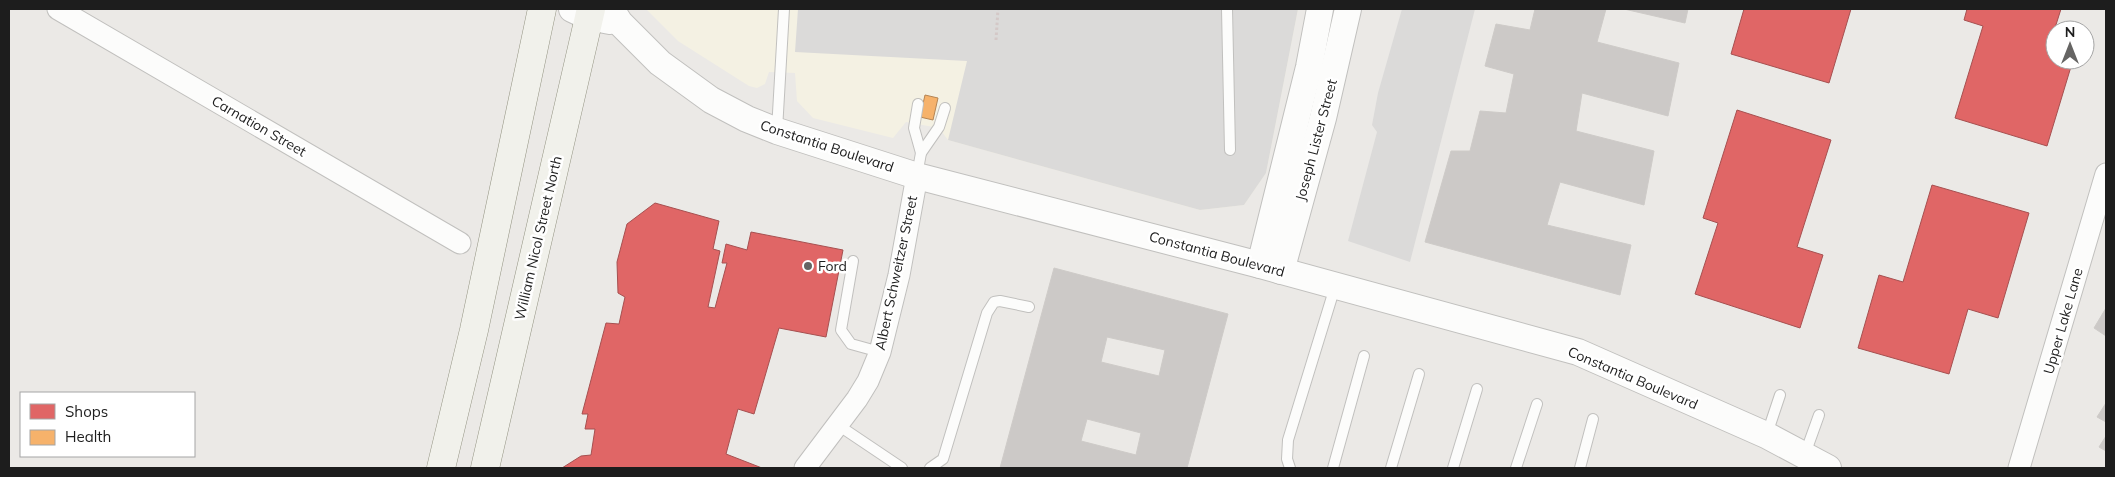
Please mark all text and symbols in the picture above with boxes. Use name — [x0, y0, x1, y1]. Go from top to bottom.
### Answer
north arrow — [2045, 20, 2095, 70]
text: N — [2065, 23, 2075, 41]
street label: Joseph Lister Street — [1291, 77, 1341, 203]
street label: Carnation Street — [208, 92, 310, 160]
street label: Constantia Boulevard — [758, 116, 896, 176]
street label: William Nicol Street North — [510, 154, 566, 322]
street label: Albert Schweitzer Street — [871, 194, 921, 352]
street label: Constantia Boulevard — [1147, 227, 1287, 281]
place label: Ford — [818, 257, 847, 275]
marker: Ford — [802, 260, 814, 272]
street label: Upper Lake Lane — [2039, 266, 2087, 376]
street label: Constantia Boulevard — [1565, 342, 1701, 414]
legend — [20, 392, 195, 457]
text: Shops — [65, 402, 108, 421]
text: Health — [65, 427, 111, 446]

